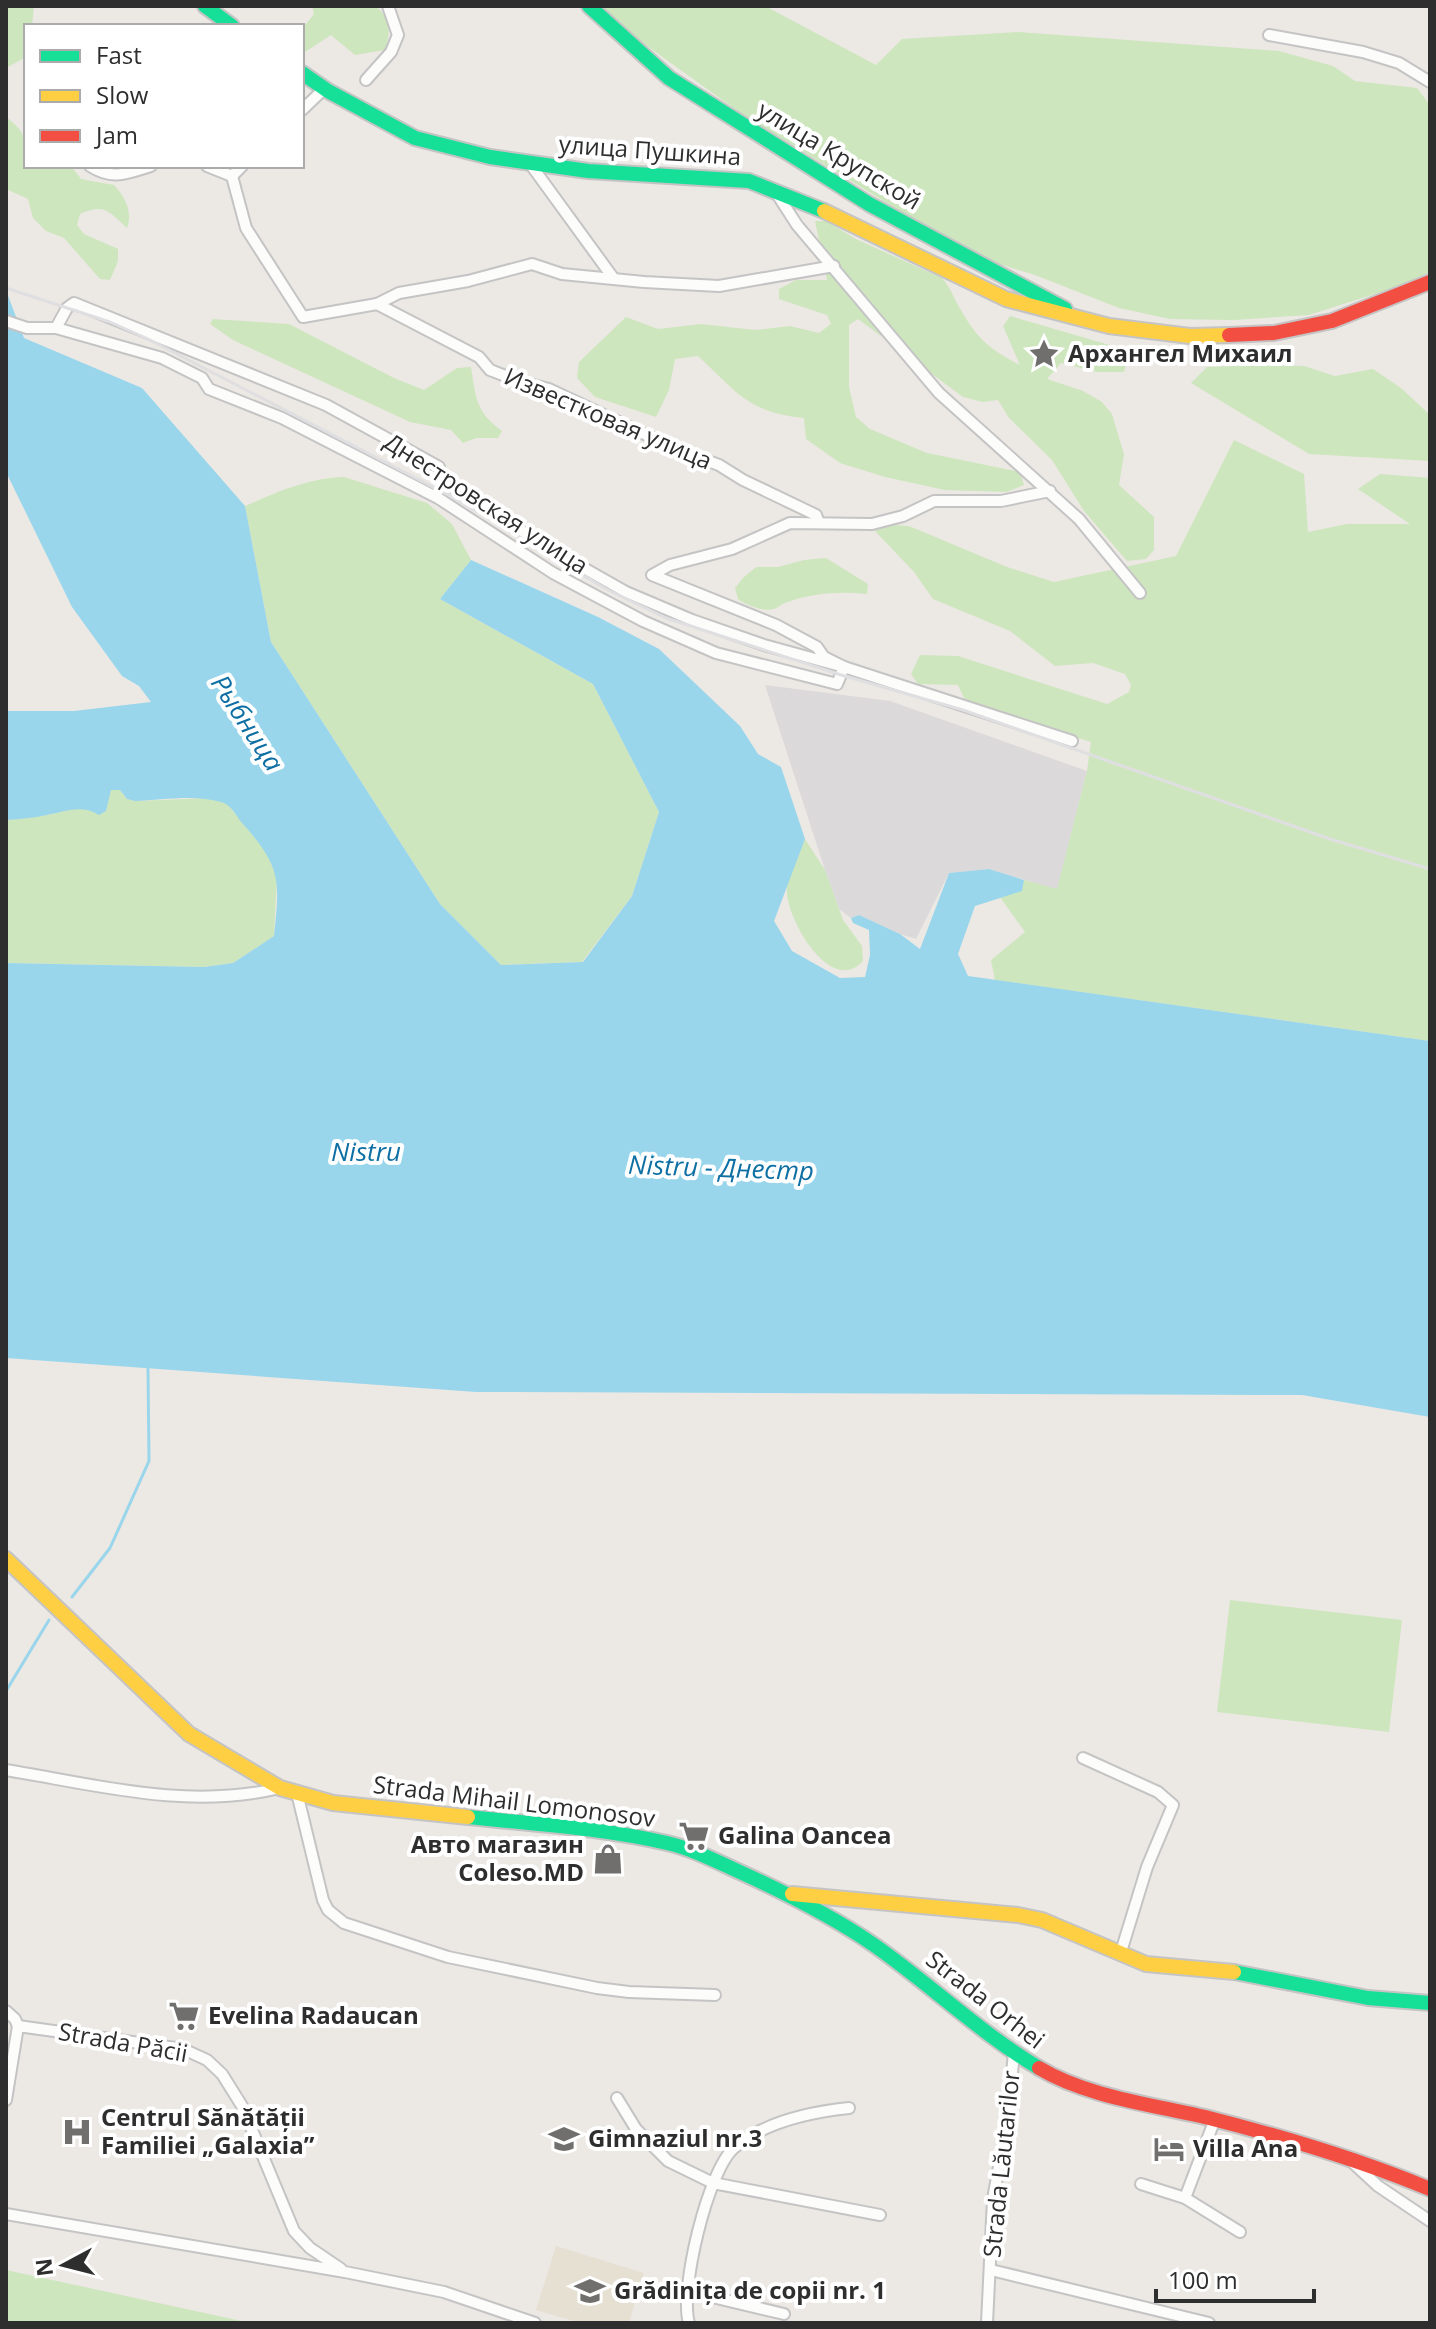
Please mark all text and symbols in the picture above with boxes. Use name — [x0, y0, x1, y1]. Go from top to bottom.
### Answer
legend — [24, 24, 304, 168]
text: Fast — [96, 38, 142, 71]
text: Slow — [96, 78, 149, 111]
street label: улица Крупской — [752, 93, 928, 217]
text: Jam — [94, 118, 138, 151]
street label: улица Пушкина — [558, 127, 742, 172]
place label: Архангел Михаил — [1068, 336, 1292, 369]
place icon: Архангел Михаил — [1027, 337, 1061, 371]
street label: Известковая улица — [500, 359, 718, 476]
street label: Днестровская улица — [378, 424, 595, 581]
water label: Рыбница — [203, 667, 293, 778]
water label: Nistru — [331, 1133, 401, 1169]
water label: Nistru - Днестр — [628, 1146, 815, 1188]
street label: Strada Mihail Lomonosov — [371, 1767, 657, 1834]
place label: Galina Oancea — [718, 1818, 891, 1851]
supermarket icon: Galina Oancea — [677, 1819, 711, 1853]
place label: Авто магазин Coleso.MD — [411, 1827, 584, 1888]
shop icon: Авто магазин Coleso.MD — [591, 1842, 625, 1876]
street label: Strada Orhei — [920, 1942, 1052, 2055]
place label: Evelina Radaucan — [208, 1998, 419, 2031]
supermarket icon: Evelina Radaucan — [167, 1999, 201, 2033]
street label: Strada Păcii — [56, 2014, 190, 2069]
street label: Strada Lăutarilor — [974, 2069, 1027, 2259]
place label: Centrul Sănătății Familiei „Galaxia” — [101, 2100, 315, 2161]
hospital icon: Centrul Sănătății Familiei „Galaxia” — [60, 2115, 94, 2149]
place label: Gimnaziul nr.3 — [588, 2121, 762, 2154]
school or university icon: Gimnaziul nr.3 — [547, 2122, 581, 2156]
place label: Villa Ana — [1193, 2131, 1298, 2164]
hotel icon: Villa Ana — [1152, 2132, 1186, 2166]
north arrow — [24, 2225, 104, 2305]
scale bar — [1156, 2253, 1314, 2303]
text: N — [27, 2257, 59, 2278]
text: 100 m — [1168, 2263, 1238, 2296]
place label: Grădinița de copii nr. 1 — [614, 2273, 886, 2306]
school or university icon: Grădinița de copii nr. 1 — [573, 2274, 607, 2308]

